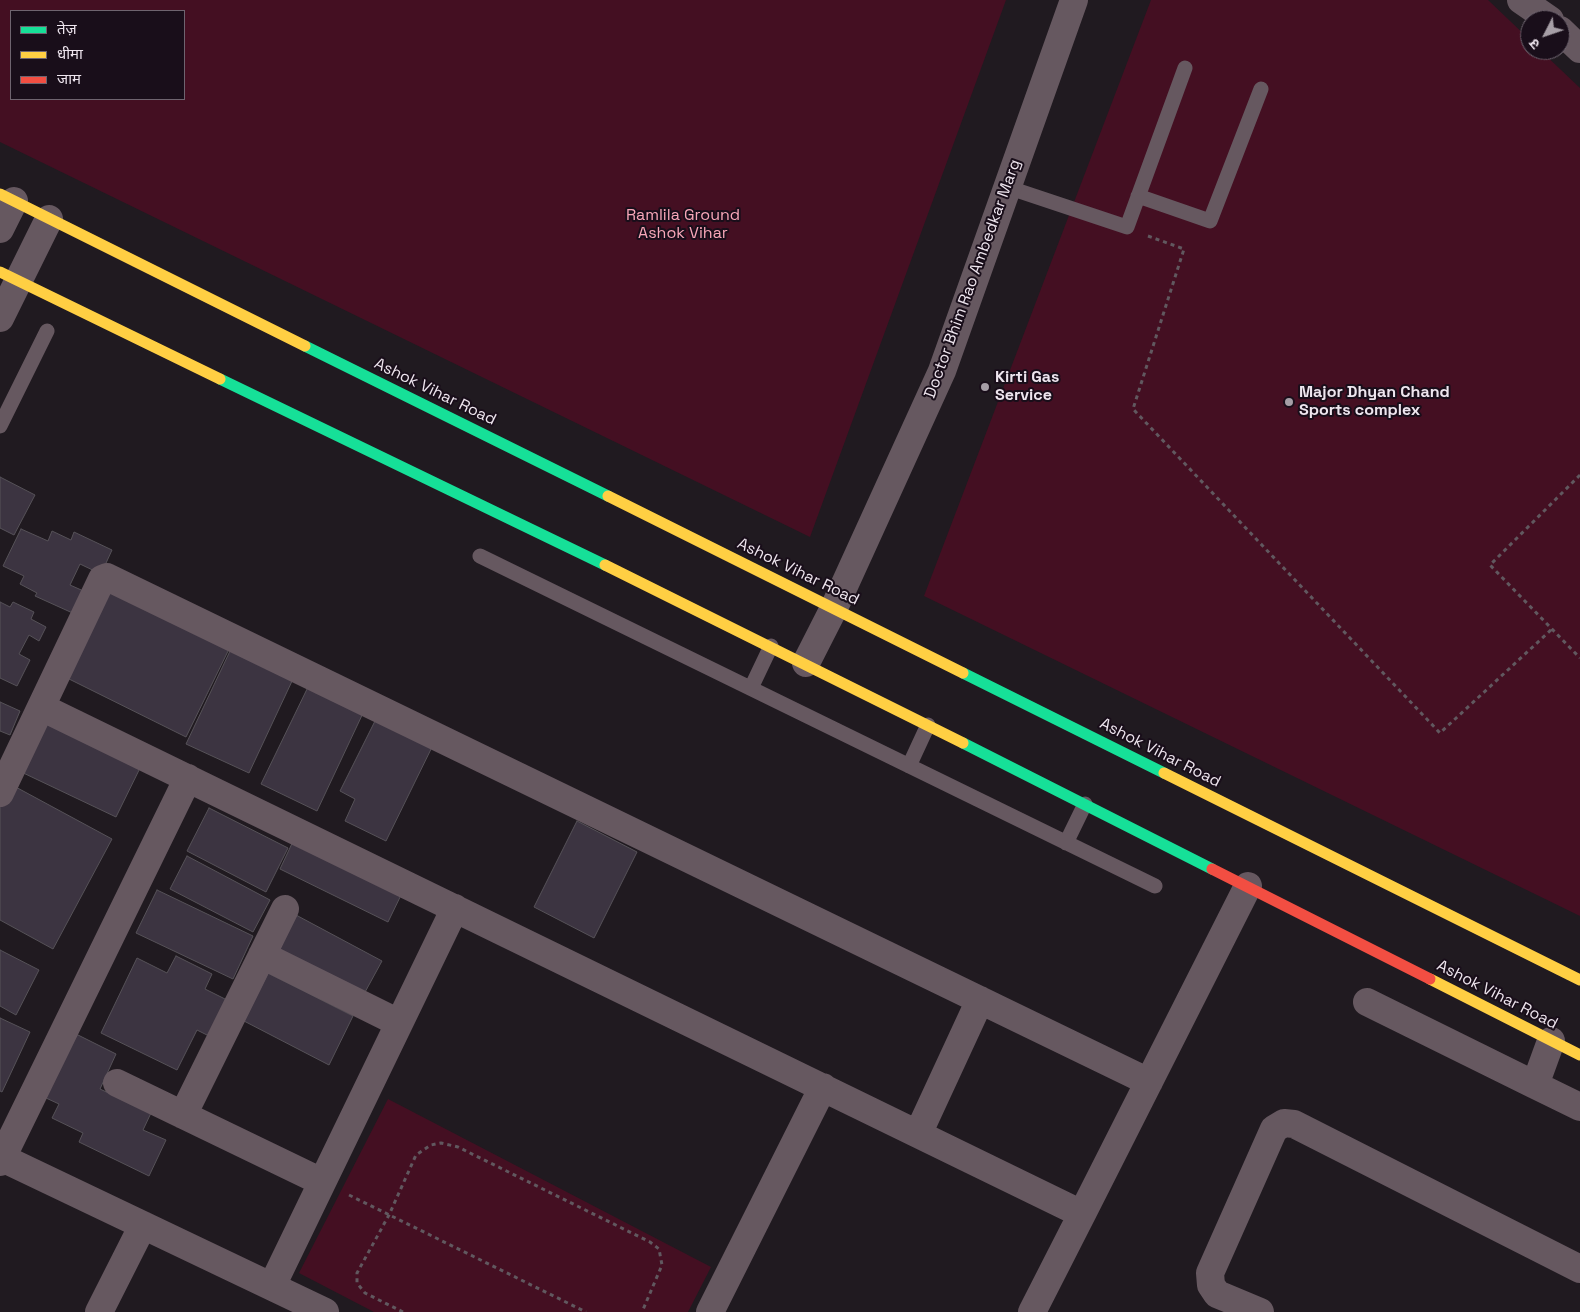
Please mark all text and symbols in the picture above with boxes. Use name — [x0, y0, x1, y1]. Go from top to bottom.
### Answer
legend — [10, 10, 185, 100]
north arrow — [1520, 10, 1570, 60]
text: तेज़ — [57, 19, 77, 38]
text: उ — [1525, 35, 1544, 53]
text: धीमा — [57, 44, 83, 63]
text: जाम — [57, 69, 81, 88]
street label: Doctor Bhim Rao Ambedkar Marg — [921, 157, 1025, 401]
park label: Ramlila Ground Ashok Vihar — [626, 206, 740, 244]
street label: Ashok Vihar Road — [371, 354, 499, 430]
place label: Kirti Gas Service — [995, 368, 1059, 406]
marker: Kirti Gas Service — [979, 381, 991, 393]
place label: Major Dhyan Chand Sports complex — [1299, 383, 1450, 421]
marker: Major Dhyan Chand Sports complex — [1283, 396, 1295, 408]
street label: Ashok Vihar Road — [734, 534, 862, 610]
street label: Ashok Vihar Road — [1096, 714, 1224, 792]
street label: Ashok Vihar Road — [1433, 956, 1561, 1034]

